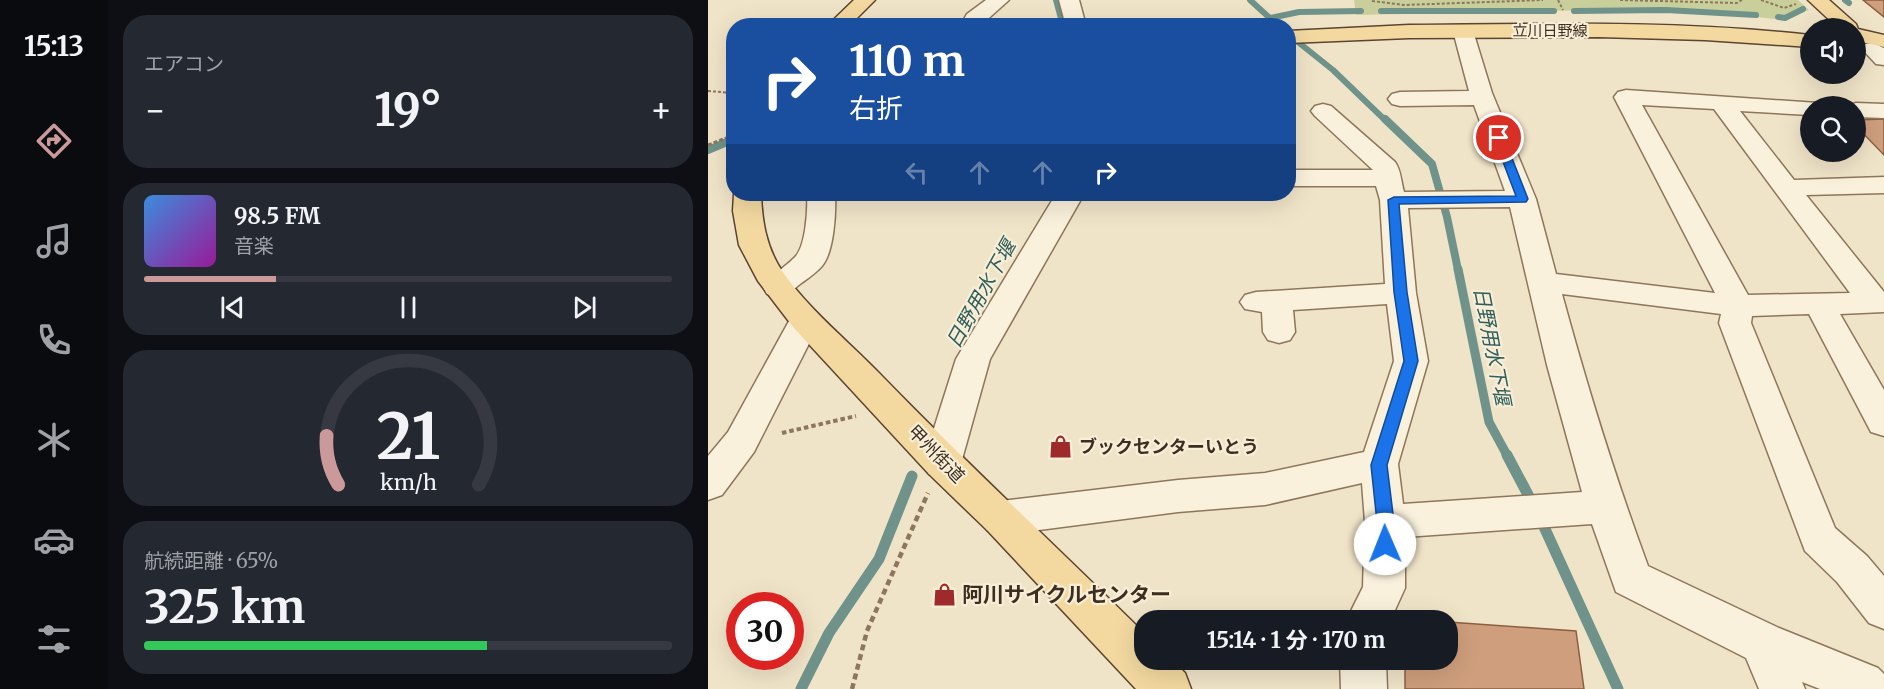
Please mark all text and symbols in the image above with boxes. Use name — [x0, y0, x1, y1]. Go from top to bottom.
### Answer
map controls — [1800, 18, 1866, 162]
button: sound — [1800, 18, 1866, 84]
street label: 立川日野線 — [1512, 21, 1588, 40]
text: 15:13 — [24, 29, 84, 63]
text: 110 m — [849, 35, 965, 87]
icon: right — [750, 42, 828, 120]
text: エアコン — [144, 51, 224, 76]
text: 19° — [374, 82, 442, 138]
text: − — [144, 90, 166, 131]
text: + — [650, 90, 672, 131]
text: 右折 — [849, 91, 903, 125]
button: search — [1800, 96, 1866, 162]
pin — [1473, 112, 1524, 163]
icon: directions — [33, 120, 75, 162]
icon: arrive — [1482, 121, 1515, 154]
icon: left — [900, 156, 933, 189]
icon: ahead — [963, 156, 996, 189]
icon: ahead — [1026, 156, 1059, 189]
icon: right — [1089, 156, 1122, 189]
text: 98.5 FM — [234, 202, 320, 230]
icon: music — [33, 220, 75, 262]
water label: 日野用水下堰 — [941, 232, 1023, 352]
text: 音楽 — [234, 233, 274, 258]
water label: 日野用水下堰 — [1469, 285, 1517, 411]
icon: previous — [216, 291, 249, 324]
icon: pause — [392, 291, 425, 324]
icon: next — [568, 291, 601, 324]
icon: phone — [33, 319, 75, 361]
text: 21 — [376, 399, 440, 477]
icon: climate — [33, 419, 75, 461]
street label: 甲州街道 — [903, 420, 970, 488]
shop icon: ブックセンターいとう — [1048, 434, 1074, 460]
place label: ブックセンターいとう — [1079, 435, 1259, 458]
text: km/h — [380, 470, 436, 497]
position arrow — [1353, 512, 1417, 576]
icon: car — [33, 519, 75, 561]
text: 航続距離 · 65% — [144, 548, 278, 573]
text: 325 km — [144, 579, 305, 635]
place label: 阿川サイクルセンター — [962, 581, 1171, 608]
shop icon: 阿川サイクルセンター — [931, 582, 957, 608]
speed limit sign: 30 — [726, 592, 804, 670]
icon: filters — [33, 618, 75, 660]
text: 15:14 · 1 分 · 170 m — [1207, 626, 1385, 654]

